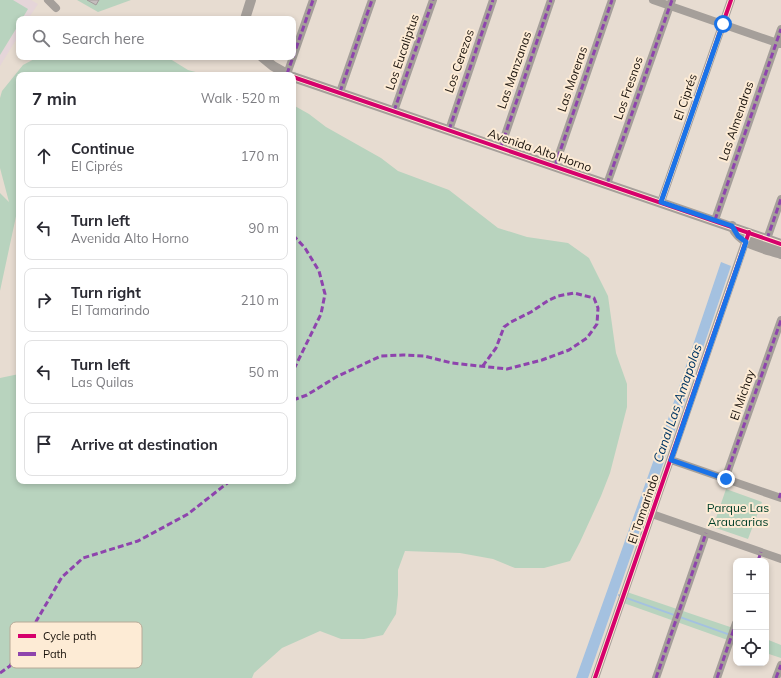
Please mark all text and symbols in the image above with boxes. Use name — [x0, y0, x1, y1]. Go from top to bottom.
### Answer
street label: Los Eucaliptus — [382, 12, 422, 92]
route start — [714, 15, 732, 33]
search box — [16, 16, 296, 60]
icon: search — [30, 27, 52, 49]
street label: Los Cerezos — [441, 27, 477, 95]
text: Search here — [62, 29, 144, 48]
street label: Las Manzanas — [494, 29, 534, 111]
street label: Las Moreras — [554, 44, 590, 114]
street label: Los Fresnos — [610, 54, 646, 121]
street label: El Ciprés — [670, 72, 700, 122]
street label: Las Almendras — [715, 79, 757, 163]
text: 7 min — [32, 88, 77, 109]
text: Walk · 520 m — [201, 90, 280, 106]
street label: Avenida Alto Horno — [486, 125, 594, 175]
text: Continue — [71, 139, 134, 158]
icon: ahead — [33, 145, 55, 167]
text: 170 m — [241, 148, 279, 164]
text: El Ciprés — [71, 158, 123, 174]
text: Turn left — [71, 211, 130, 230]
icon: left — [33, 217, 55, 239]
text: 90 m — [249, 220, 279, 236]
text: Avenida Alto Horno — [71, 230, 189, 246]
text: Turn right — [71, 283, 141, 302]
icon: right — [33, 289, 55, 311]
text: 210 m — [241, 292, 279, 308]
text: El Tamarindo — [71, 302, 150, 318]
water label: Canal Las Amapolas — [649, 342, 705, 464]
text: Turn left — [71, 355, 130, 374]
icon: left — [33, 361, 55, 383]
text: 50 m — [249, 364, 279, 380]
street label: El Michay — [726, 367, 758, 422]
text: Las Quilas — [71, 374, 134, 390]
icon: arrive — [33, 433, 55, 455]
text: Arrive at destination — [71, 435, 218, 454]
route end — [717, 470, 735, 488]
street label: El Tamarindo — [624, 472, 662, 546]
park label: Parque Las Araucarias — [707, 500, 769, 529]
map controls — [733, 558, 769, 666]
button: + — [733, 558, 769, 594]
button: − — [733, 594, 769, 630]
legend — [10, 622, 142, 668]
text: Cycle path — [43, 629, 96, 643]
button: locate — [733, 630, 769, 666]
text: Path — [43, 647, 67, 661]

